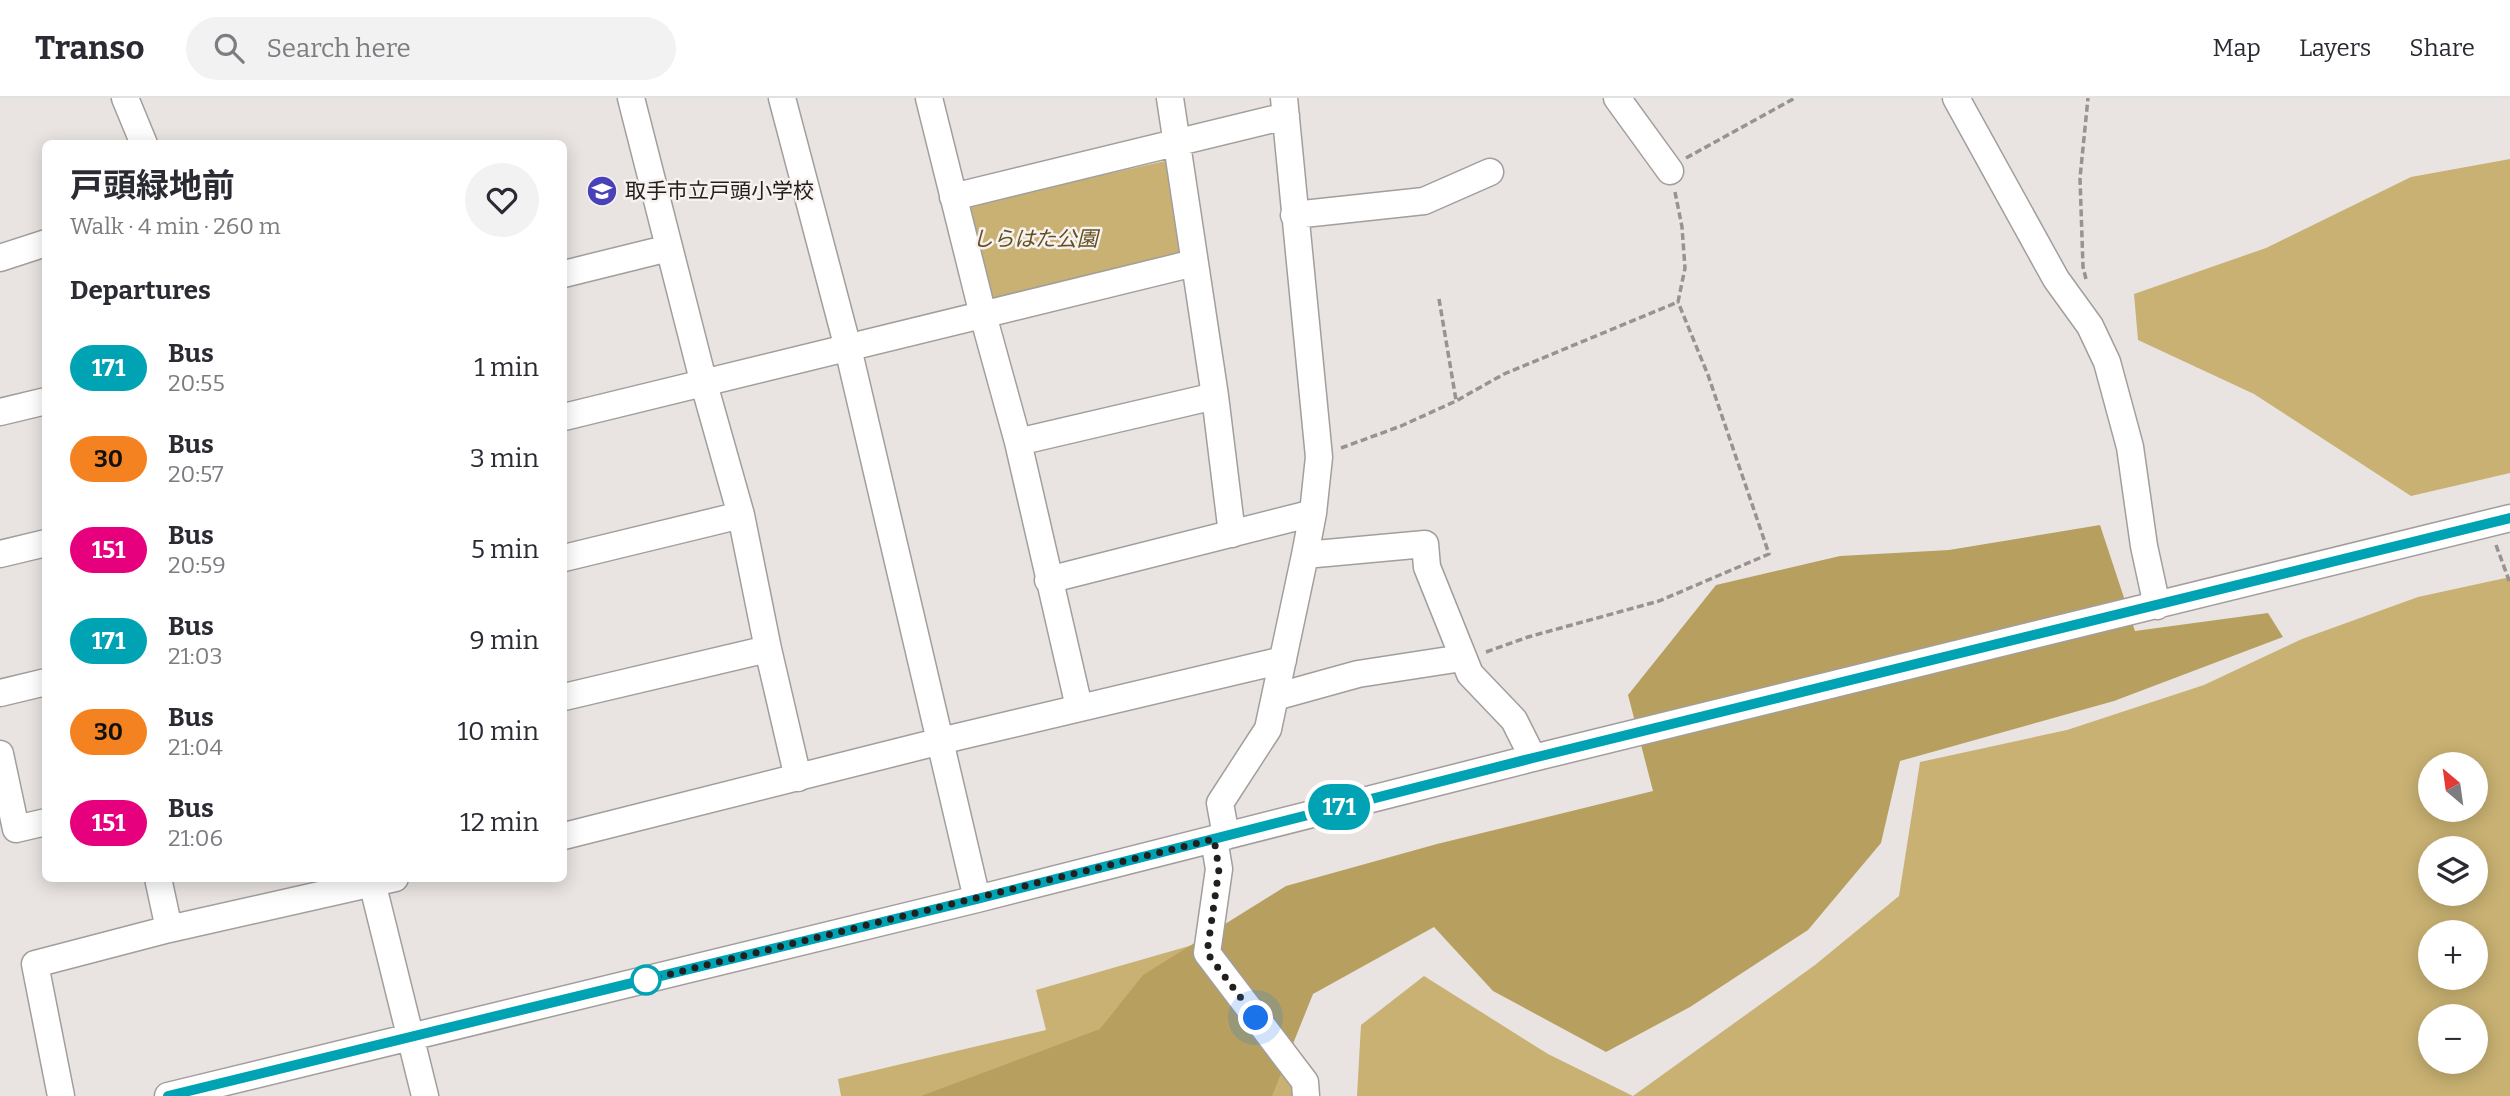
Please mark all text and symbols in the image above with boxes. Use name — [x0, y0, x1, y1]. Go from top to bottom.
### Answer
search box — [186, 17, 676, 80]
text: Transo — [35, 28, 144, 68]
icon: search — [210, 29, 248, 67]
text: Search here — [266, 33, 411, 64]
text: Map — [2213, 34, 2261, 62]
text: Layers — [2299, 34, 2371, 62]
text: Share — [2409, 34, 2475, 62]
button: heart — [465, 163, 539, 237]
text: 戸頭緑地前 — [70, 166, 235, 206]
school or university icon: 取手市立戸頭小学校 — [585, 174, 619, 208]
place label: 取手市立戸頭小学校 — [625, 178, 814, 204]
text: Walk · 4 min · 260 m — [70, 212, 281, 240]
park label: しらはた公園 — [972, 226, 1101, 252]
text: Departures — [70, 275, 211, 306]
text: Bus — [168, 338, 214, 369]
text: 1 min — [474, 352, 539, 383]
text: 171 — [92, 354, 125, 382]
text: 20:55 — [168, 369, 225, 397]
text: Bus — [168, 429, 214, 460]
text: 3 min — [470, 443, 539, 474]
text: 30 — [94, 445, 123, 473]
text: 20:57 — [168, 460, 223, 488]
text: Bus — [168, 520, 214, 551]
text: 5 min — [471, 534, 539, 565]
text: 151 — [92, 536, 125, 564]
text: 20:59 — [168, 551, 226, 579]
text: Bus — [168, 611, 214, 642]
text: 9 min — [470, 625, 539, 656]
text: 171 — [92, 627, 125, 655]
text: 21:03 — [168, 642, 223, 670]
text: Bus — [168, 702, 214, 733]
text: 10 min — [458, 716, 539, 747]
text: 30 — [94, 718, 123, 746]
text: 21:04 — [168, 733, 223, 761]
north arrow — [2418, 752, 2488, 822]
map controls — [2418, 752, 2488, 1074]
line badge: 171 — [1299, 784, 1379, 830]
text: Bus — [168, 793, 214, 824]
text: 171 — [1322, 793, 1356, 821]
text: 12 min — [460, 807, 539, 838]
text: 151 — [92, 809, 125, 837]
text: 21:06 — [168, 824, 223, 852]
button: layers — [2418, 836, 2488, 906]
button: + — [2418, 920, 2488, 990]
unlabelled marker — [631, 965, 661, 995]
your location — [1238, 1000, 1273, 1035]
button: − — [2418, 1004, 2488, 1074]

